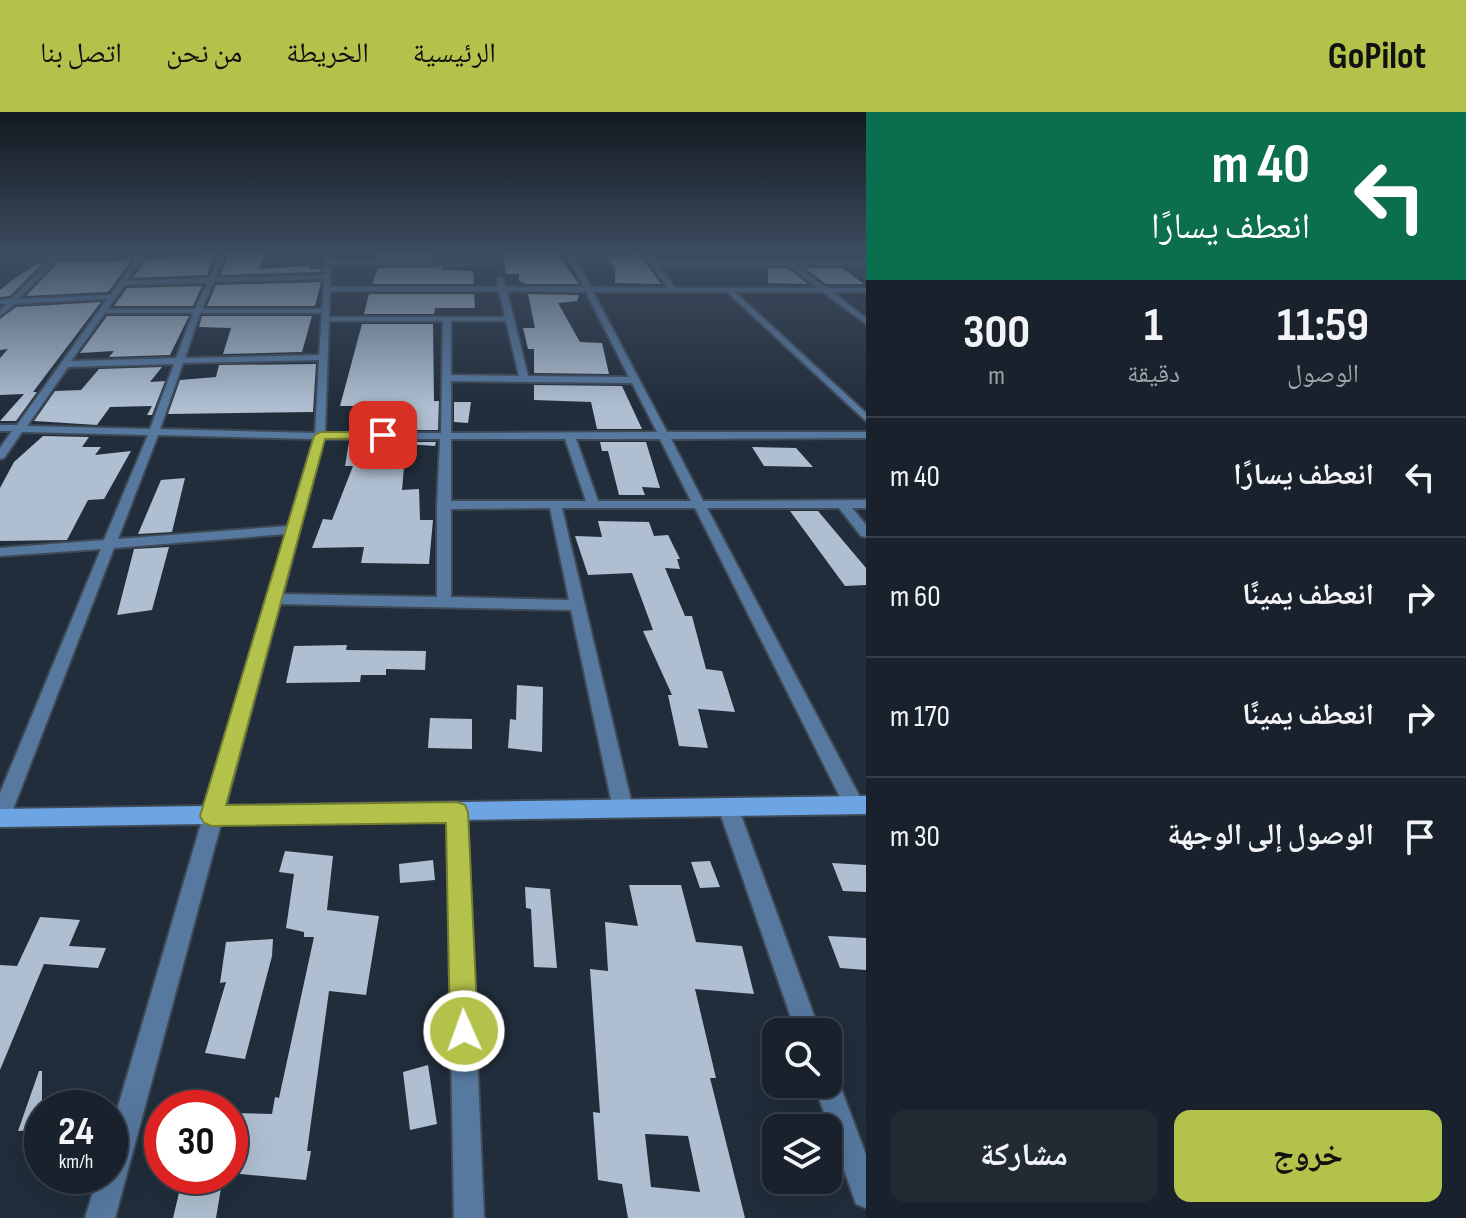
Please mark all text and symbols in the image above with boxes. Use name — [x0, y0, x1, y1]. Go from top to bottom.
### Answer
text: GoPilot — [1328, 34, 1426, 79]
text: اتصل بنا — [40, 37, 122, 70]
text: من نحن — [166, 37, 242, 70]
text: الخريطة — [286, 37, 369, 70]
text: الرئيسية — [413, 37, 496, 70]
text: 40 m — [1211, 132, 1310, 199]
icon: left — [1338, 144, 1442, 248]
text: انعطف يسارًا — [1151, 206, 1310, 249]
text: 1 — [1144, 297, 1163, 354]
text: 11:59 — [1277, 297, 1369, 354]
text: 300 — [963, 304, 1030, 361]
text: دقيقة — [1127, 359, 1180, 390]
text: الوصول — [1287, 359, 1359, 390]
text: m — [988, 361, 1005, 392]
pin — [349, 401, 417, 469]
icon: arrive — [361, 413, 405, 457]
icon: left — [1398, 455, 1442, 499]
text: انعطف يسارًا — [1233, 457, 1374, 493]
text: 40 m — [890, 459, 940, 495]
icon: right — [1398, 575, 1442, 619]
text: انعطف يمينًا — [1242, 577, 1374, 613]
text: 60 m — [890, 579, 941, 615]
icon: right — [1398, 695, 1442, 739]
text: انعطف يمينًا — [1242, 697, 1374, 733]
text: 170 m — [890, 699, 950, 735]
icon: arrive — [1398, 815, 1442, 859]
text: الوصول إلى الوجهة — [1167, 817, 1374, 853]
text: 30 m — [890, 819, 940, 855]
position arrow — [422, 989, 506, 1073]
map controls — [762, 1018, 842, 1194]
button: search — [762, 1018, 842, 1098]
speed limit sign: 30 — [144, 1090, 248, 1194]
text: 24 — [58, 1108, 94, 1156]
button: مشاركة — [890, 1110, 1158, 1202]
button: خروج — [1174, 1110, 1442, 1202]
button: layers — [762, 1114, 842, 1194]
text: km/h — [59, 1150, 93, 1174]

